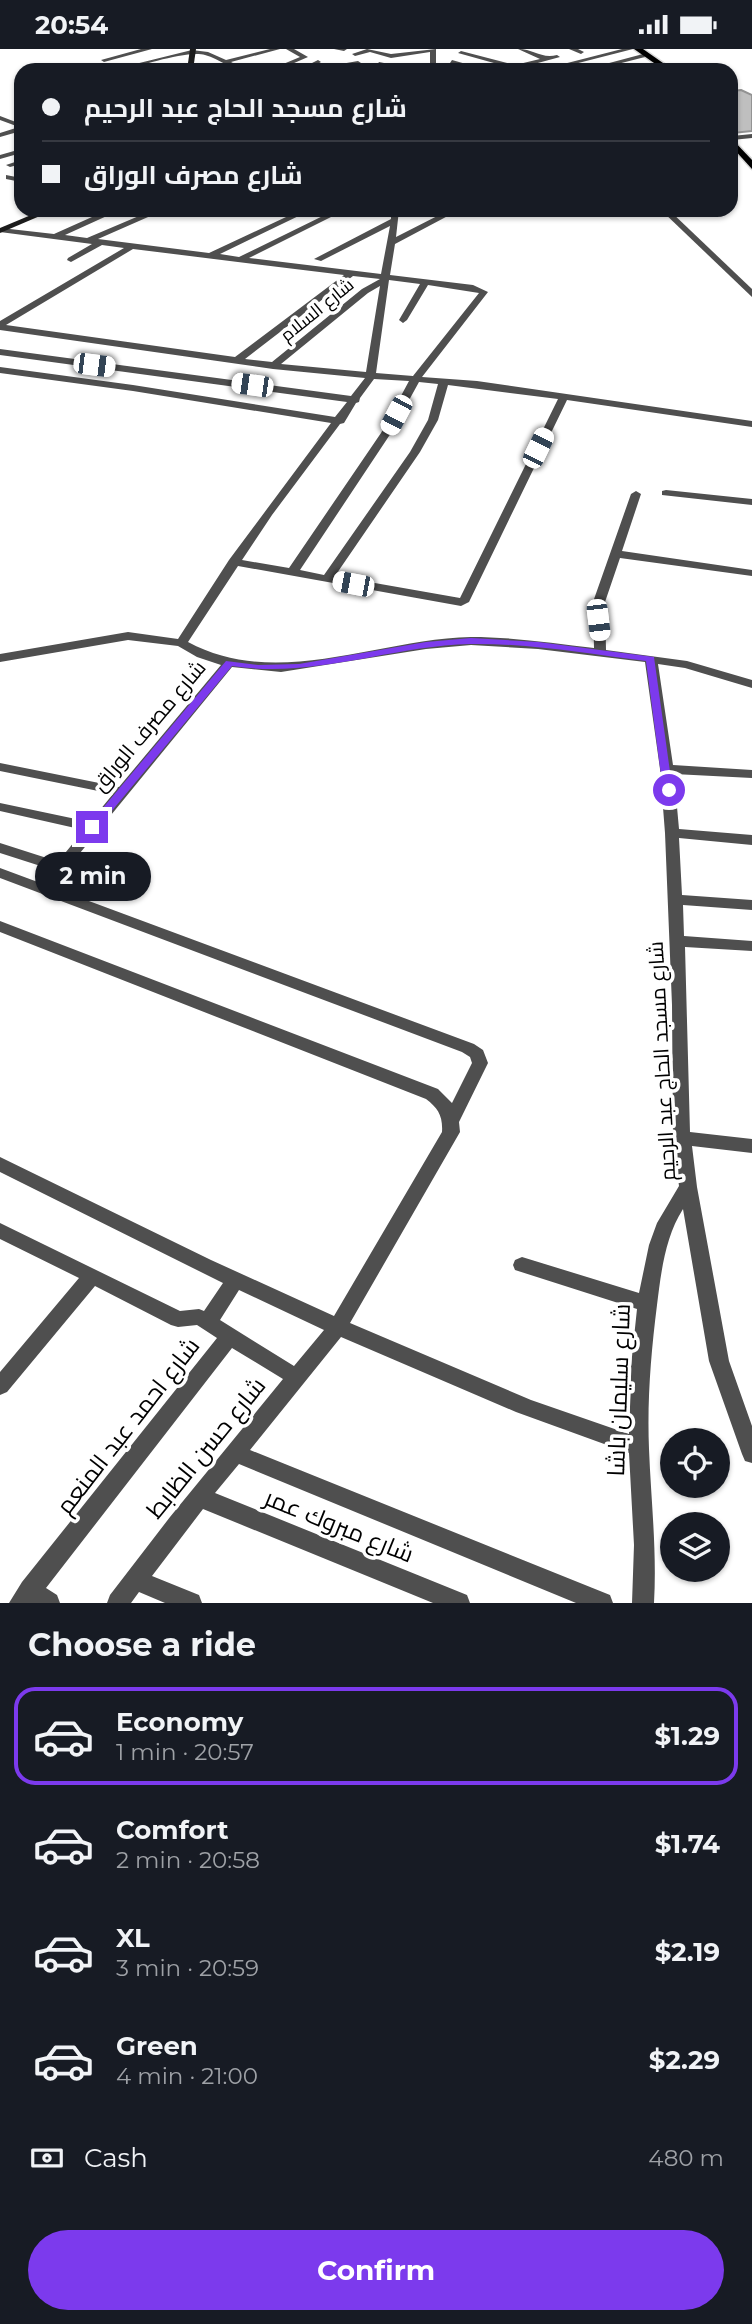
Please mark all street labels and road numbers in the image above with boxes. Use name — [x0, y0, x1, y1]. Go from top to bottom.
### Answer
street label: شارع السلام — [276, 274, 359, 347]
street label: شارع مصرف الوراق — [87, 655, 212, 798]
street label: شارع مسجد الحاج عبد الرحيم — [643, 941, 682, 1181]
street label: شارع سليمان باشا — [601, 1303, 638, 1477]
street label: شارع احمد عبد المنعم — [50, 1332, 207, 1521]
street label: شارع حسن الظابط — [140, 1371, 273, 1525]
street label: شارع مبروك عمر — [258, 1482, 418, 1570]

